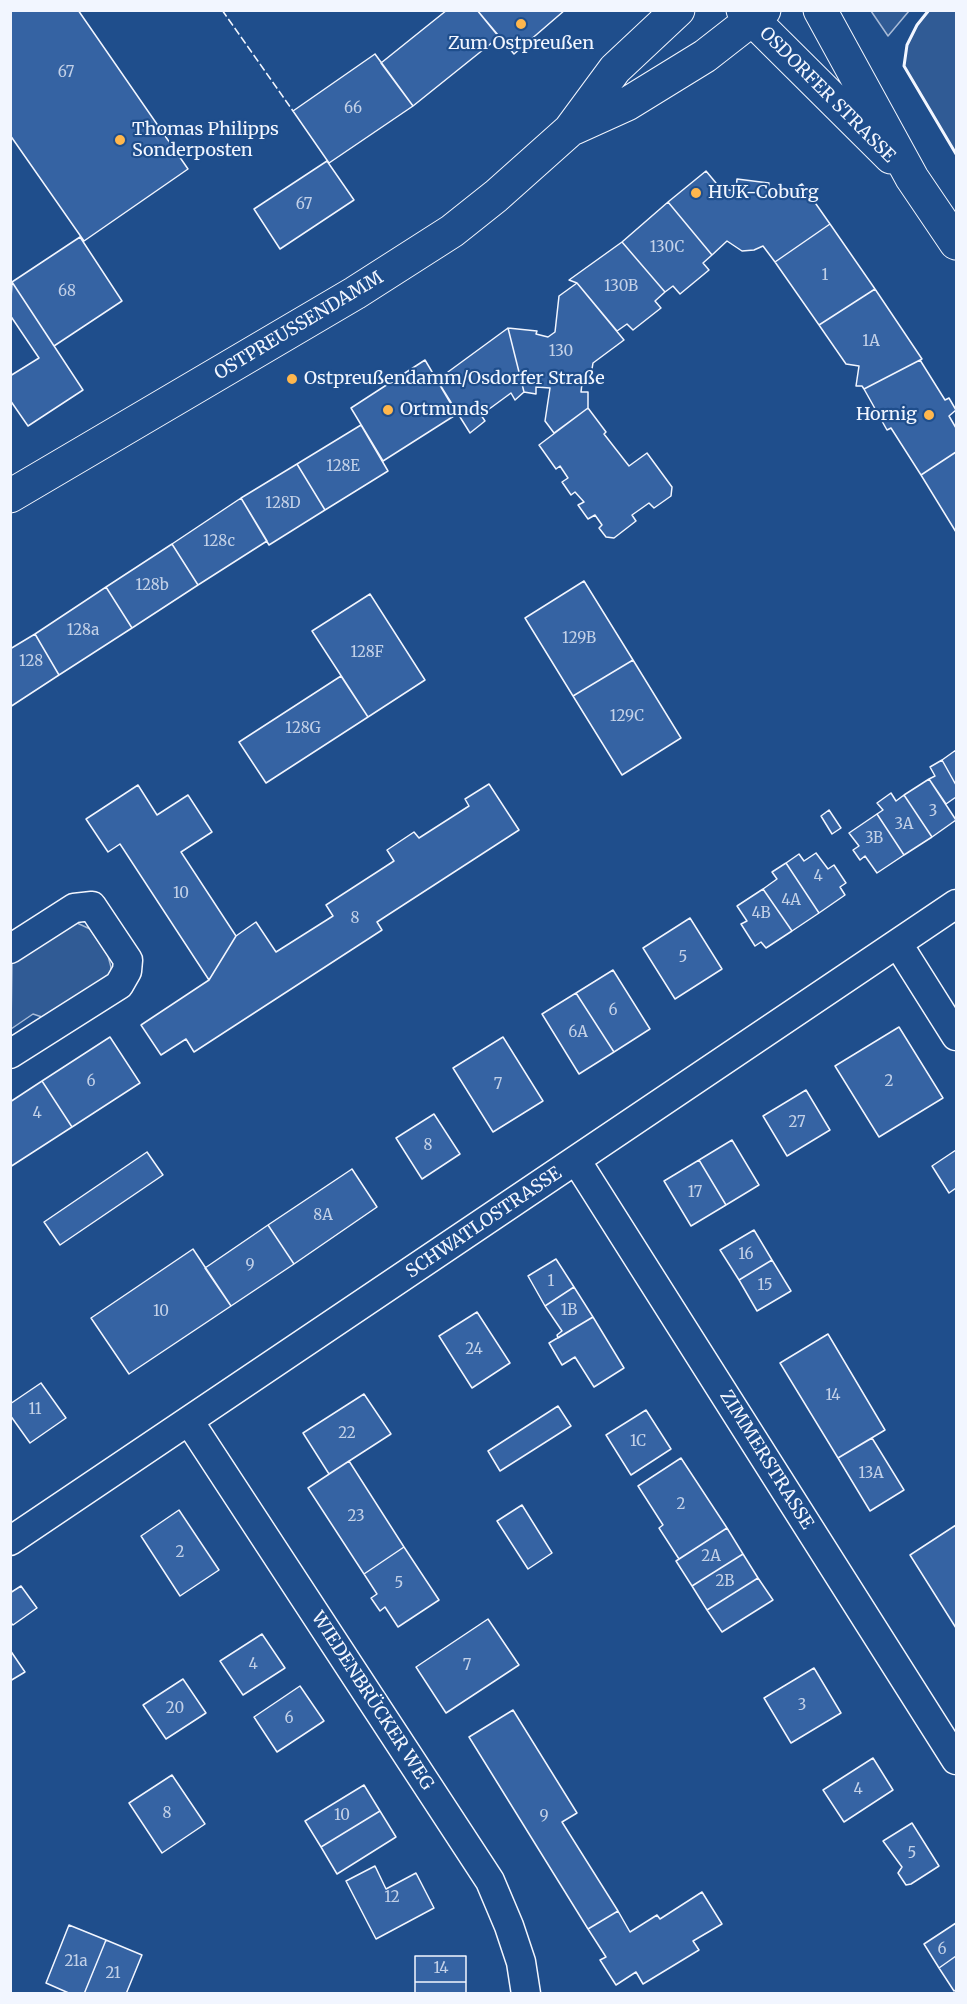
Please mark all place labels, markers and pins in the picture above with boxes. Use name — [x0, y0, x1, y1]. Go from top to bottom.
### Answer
marker: Zum Ostpreußen — [514, 17, 528, 31]
place label: Zum Ostpreußen — [448, 33, 594, 55]
place label: Thomas Philipps Sonderposten — [132, 119, 279, 162]
marker: Thomas Philipps Sonderposten — [113, 133, 127, 147]
place label: HUK-Coburg — [708, 182, 819, 204]
marker: HUK-Coburg — [689, 186, 703, 200]
place label: Ostpreußendamm/Osdorfer Straße — [304, 368, 605, 390]
marker: Ostpreußendamm/Osdorfer Straße — [285, 372, 299, 386]
place label: Ortmunds — [400, 399, 489, 421]
marker: Ortmunds — [381, 403, 395, 417]
place label: Hornig — [856, 404, 917, 426]
marker: Hornig — [922, 408, 936, 422]

